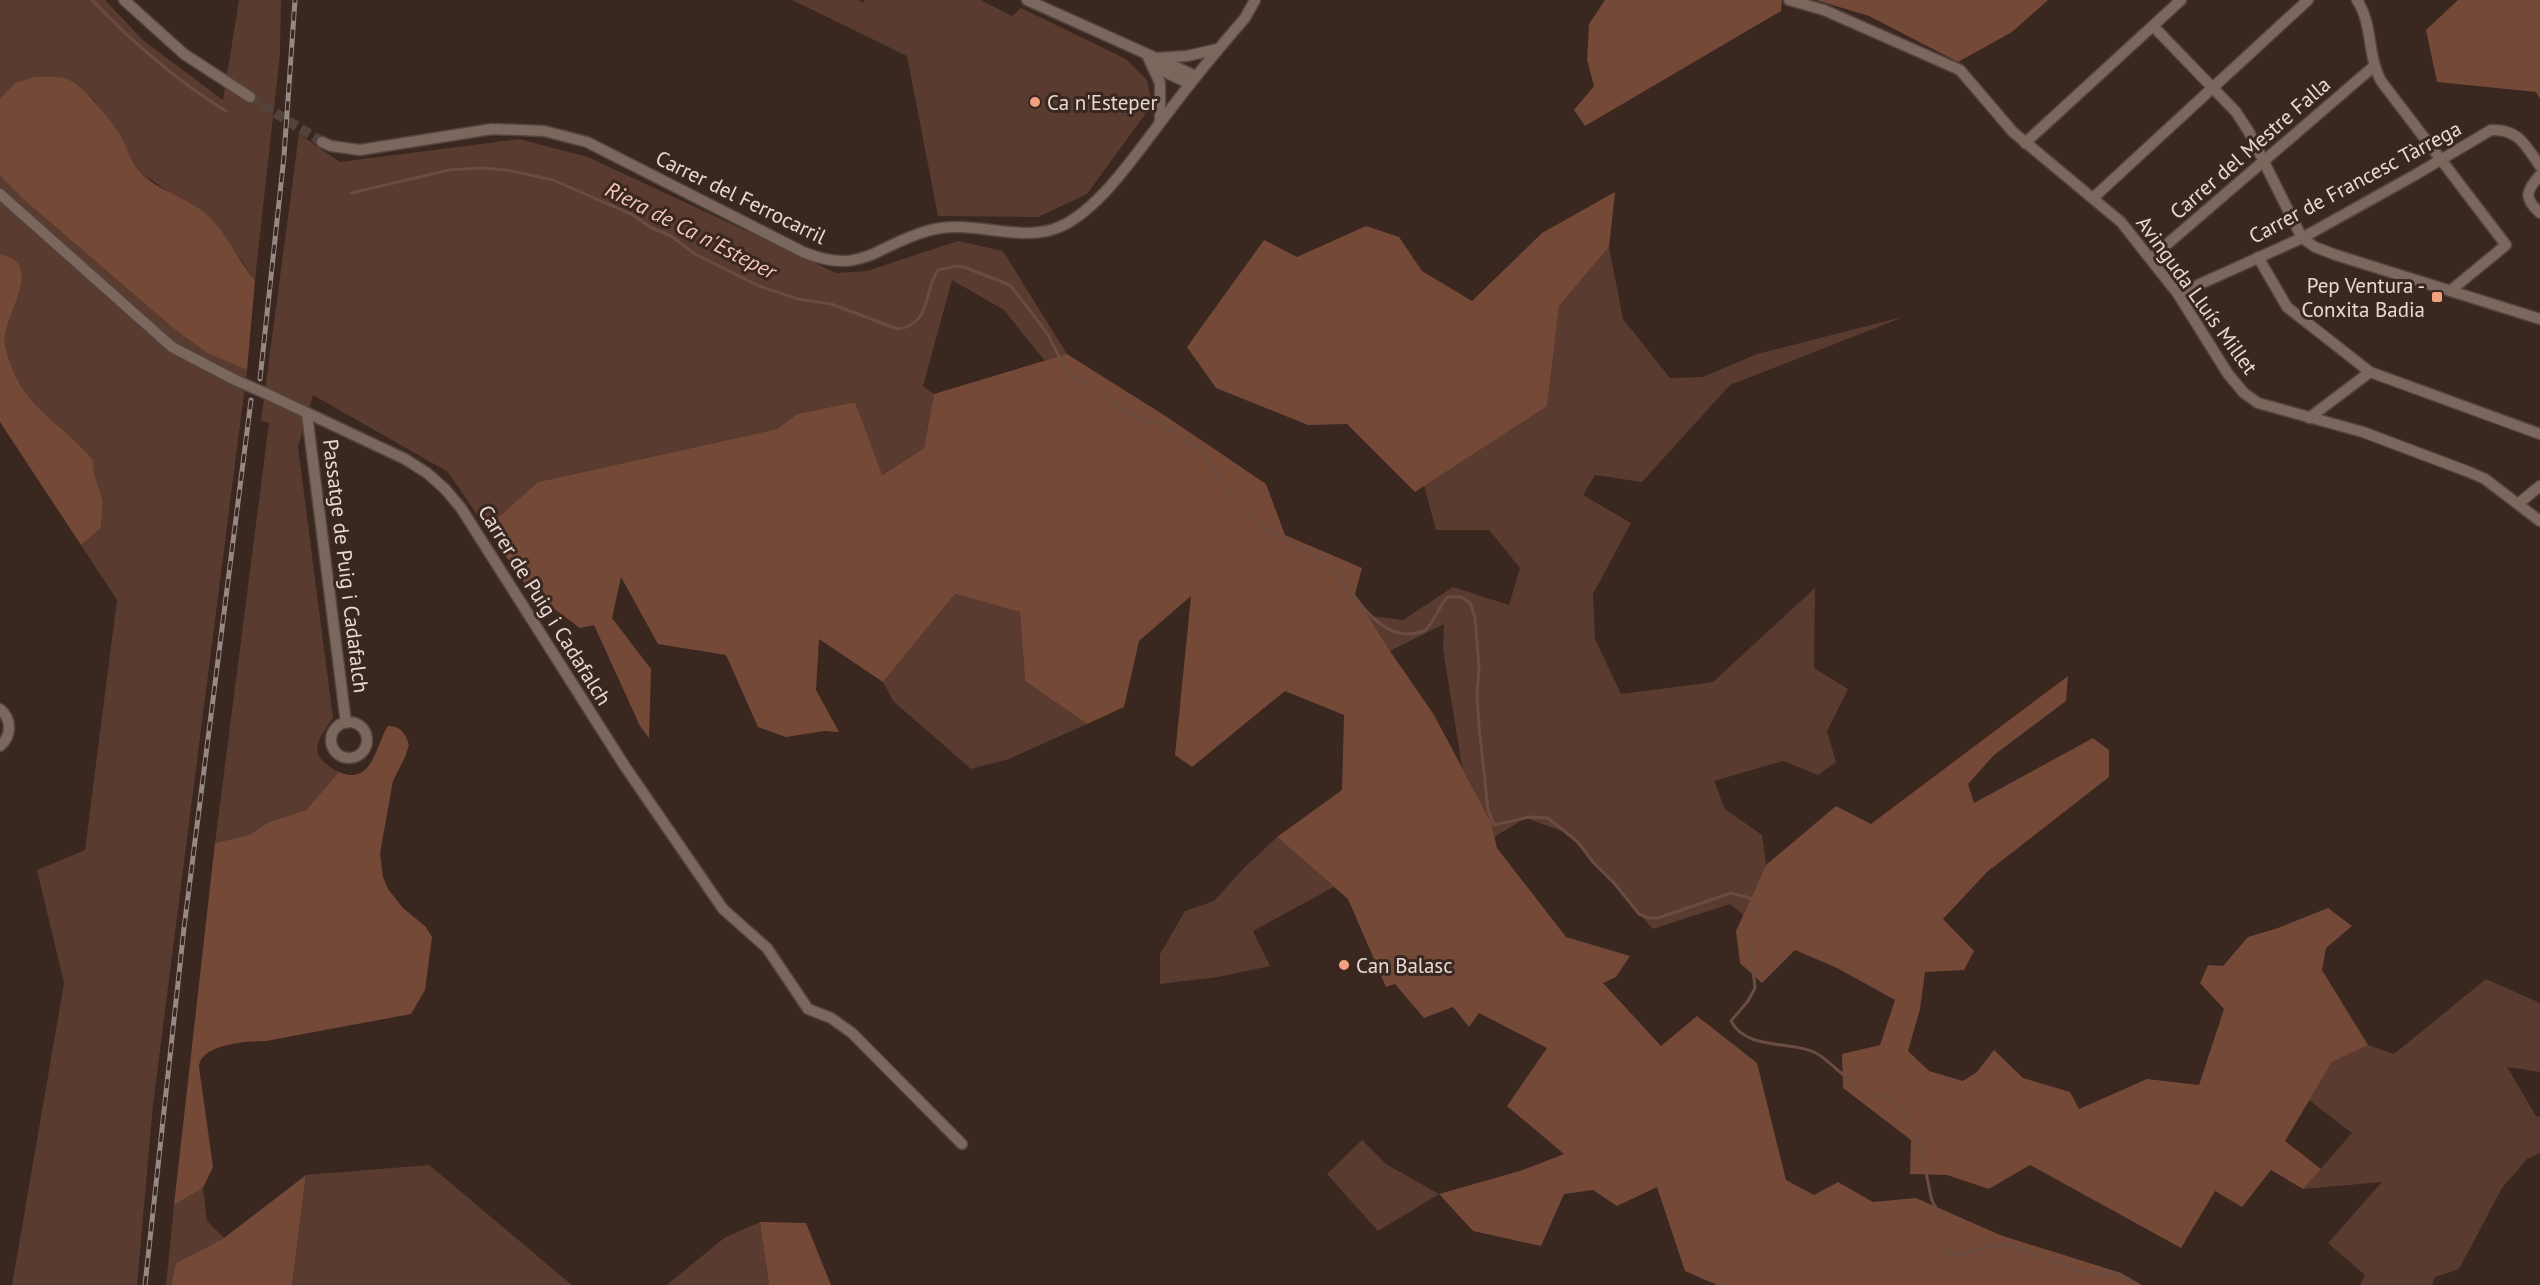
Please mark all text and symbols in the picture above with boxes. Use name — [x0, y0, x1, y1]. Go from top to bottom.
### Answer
street label: Carrer del Mestre Falla — [2164, 71, 2336, 225]
place label: Ca n'Esteper — [1047, 89, 1158, 116]
marker: Ca n'Esteper — [1028, 95, 1042, 109]
street label: Carrer de Francesc Tàrrega — [2244, 115, 2466, 249]
street label: Carrer del Ferrocarril — [651, 144, 831, 250]
water label: Riera de Ca n'Esteper — [601, 175, 783, 286]
street label: Avinguda Lluís Millet — [2130, 210, 2264, 380]
place label: Pep Ventura - Conxita Badia — [2301, 272, 2425, 323]
marker: Pep Ventura - Conxita Badia — [2430, 290, 2444, 304]
street label: Passatge de Puig i Cadafalch — [317, 438, 375, 694]
street label: Carrer de Puig i Cadafalch — [472, 500, 618, 710]
place label: Can Balasc — [1356, 952, 1453, 979]
marker: Can Balasc — [1337, 958, 1351, 972]

